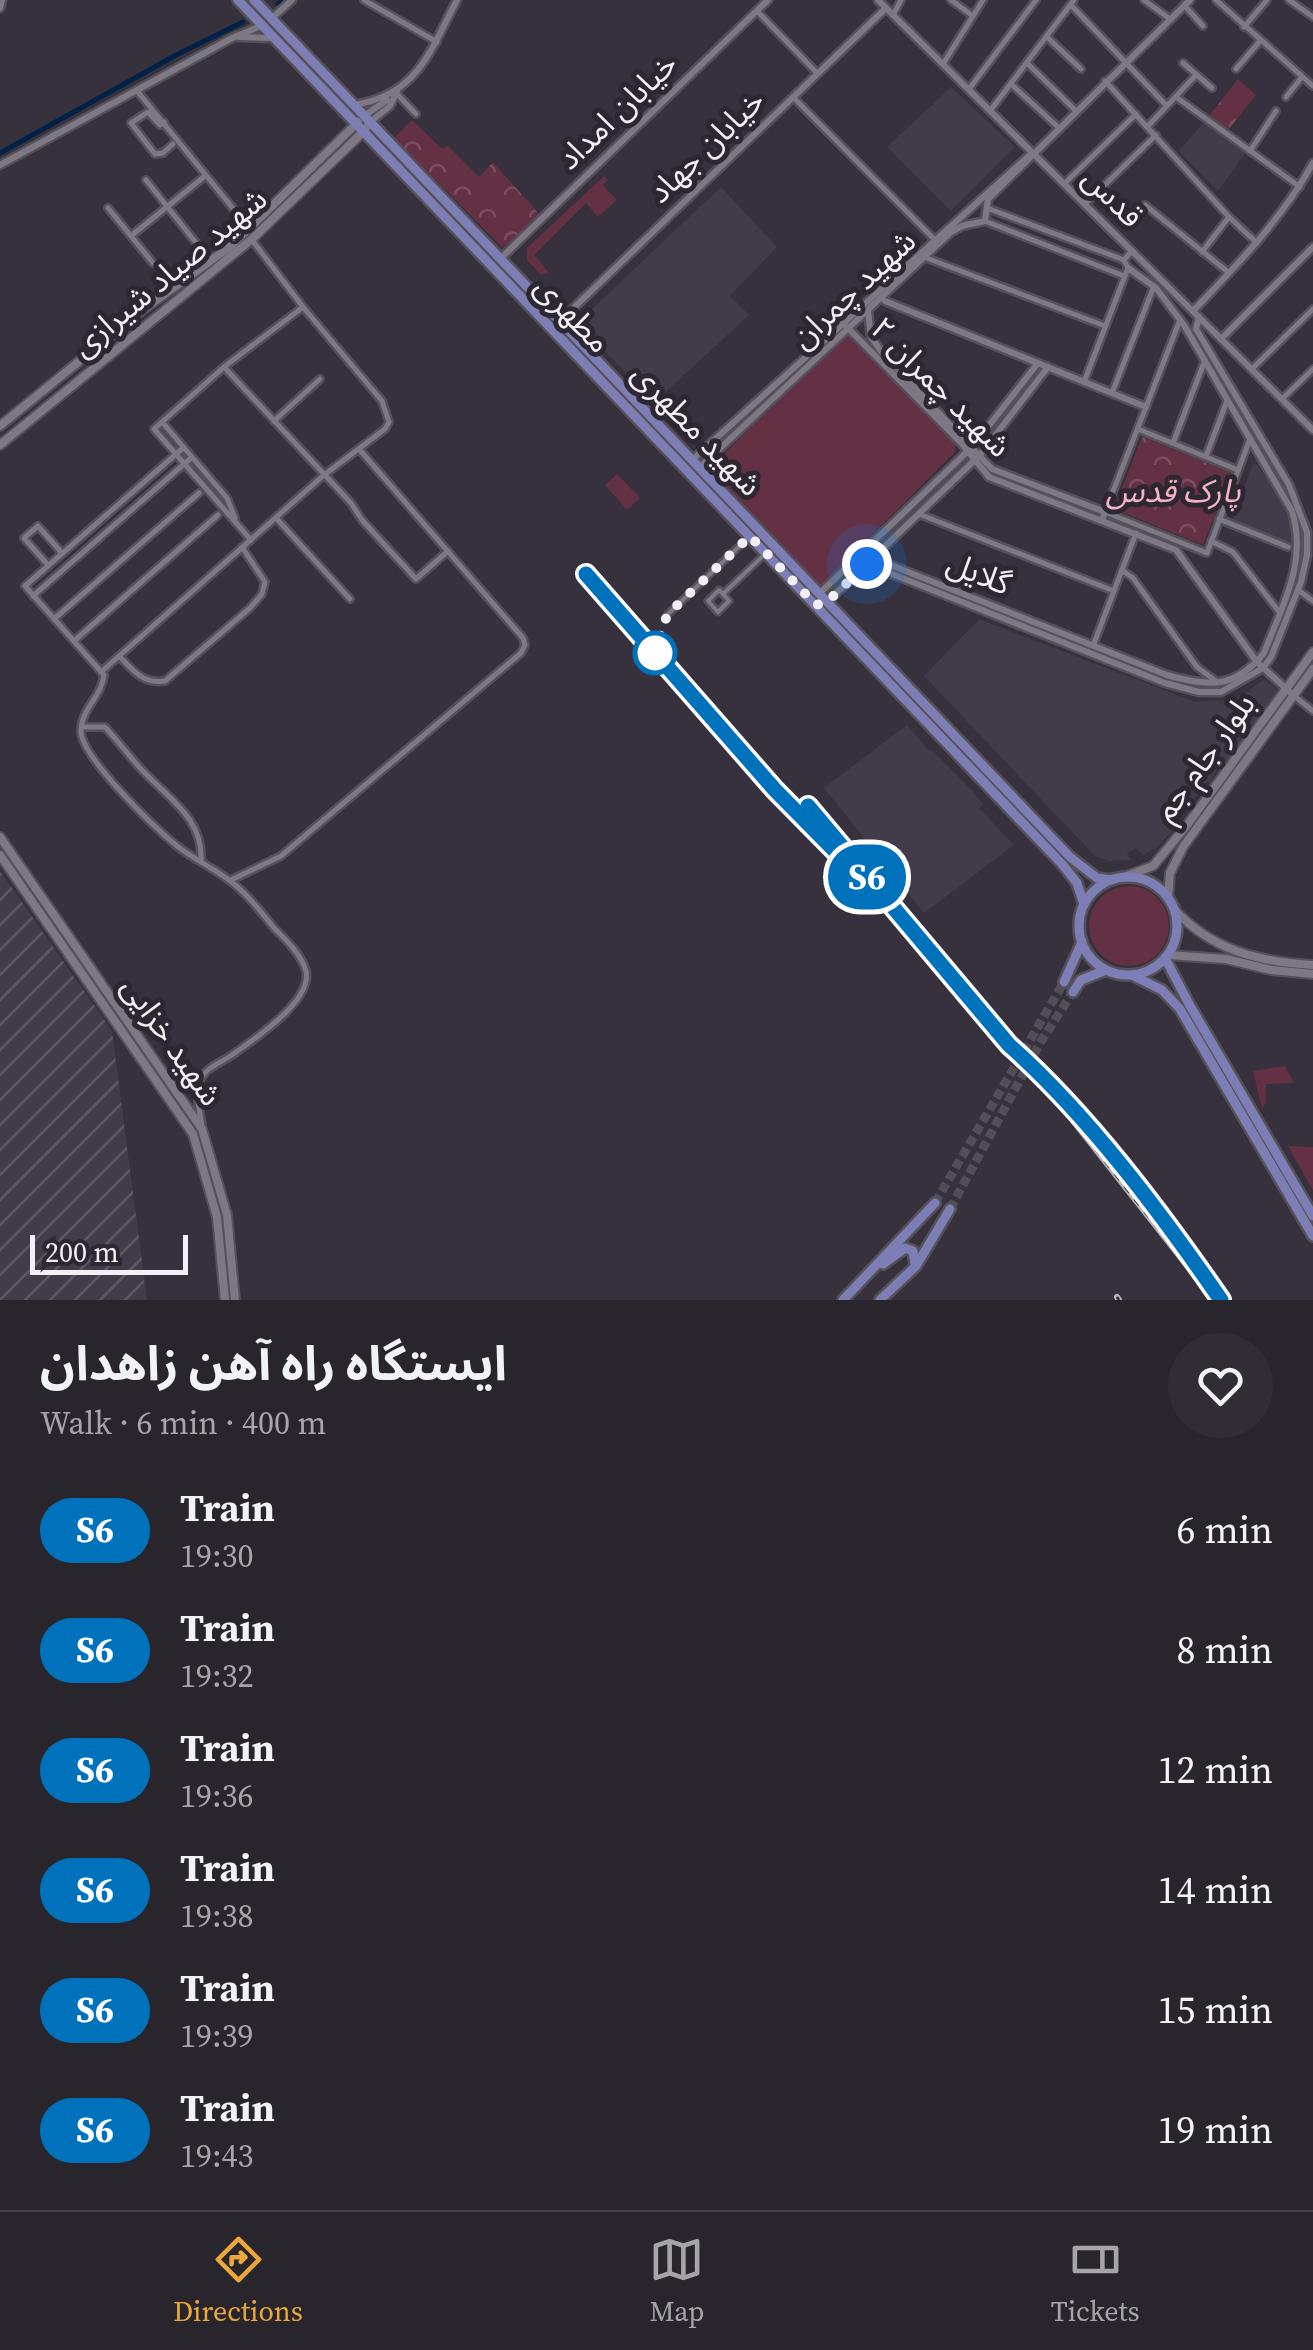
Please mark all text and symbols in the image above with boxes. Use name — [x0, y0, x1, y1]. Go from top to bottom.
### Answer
street label: خیابان امداد — [547, 42, 687, 180]
street label: خیابان جهاد — [638, 79, 774, 213]
street label: قدس — [1073, 157, 1153, 237]
street label: شهید صیاد شیرازی — [62, 177, 276, 367]
street label: شهید چمران — [781, 220, 925, 358]
street label: مطهری — [525, 265, 621, 363]
street label: شهید چمران ۲ — [861, 307, 1021, 467]
street label: شهید مطهری — [622, 352, 772, 506]
park label: پارک قدس — [1106, 469, 1241, 513]
your location — [842, 539, 892, 589]
street label: گلایل — [940, 540, 1018, 606]
unlabelled marker — [634, 632, 676, 674]
street label: بلوار جام جم — [1143, 684, 1267, 831]
line badge: S6 — [822, 844, 912, 910]
text: S6 — [848, 853, 886, 901]
street label: شهید خزایی — [111, 967, 233, 1115]
scale bar — [30, 1230, 188, 1274]
text: 200 m — [45, 1233, 119, 1271]
text: ایستگاه راه آهن زاهدان — [40, 1330, 507, 1396]
button: heart — [1168, 1333, 1273, 1438]
text: Walk · 6 min · 400 m — [40, 1401, 326, 1445]
text: Train — [180, 1482, 275, 1534]
text: 6 min — [1177, 1504, 1273, 1556]
text: S6 — [76, 1506, 114, 1554]
text: 19:30 — [180, 1534, 254, 1578]
text: Train — [180, 1602, 275, 1654]
text: 8 min — [1177, 1624, 1273, 1676]
text: S6 — [76, 1626, 114, 1674]
text: 19:32 — [180, 1654, 254, 1698]
text: Train — [180, 1722, 275, 1774]
text: 12 min — [1158, 1744, 1273, 1796]
text: S6 — [76, 1746, 114, 1794]
text: 19:36 — [180, 1774, 254, 1818]
text: Train — [180, 1842, 275, 1894]
text: 14 min — [1158, 1864, 1273, 1916]
text: S6 — [76, 1866, 114, 1914]
text: 19:38 — [180, 1894, 254, 1938]
text: Train — [180, 1962, 275, 2014]
text: 15 min — [1158, 1984, 1273, 2036]
text: S6 — [76, 1986, 114, 2034]
text: 19:39 — [180, 2014, 254, 2058]
text: Train — [180, 2082, 275, 2134]
text: 19 min — [1158, 2104, 1273, 2156]
text: S6 — [76, 2106, 114, 2154]
text: 19:43 — [180, 2134, 254, 2178]
tab: Directions — [173, 2232, 303, 2330]
tab: Map — [649, 2232, 704, 2330]
tab: Tickets — [1051, 2232, 1140, 2330]

